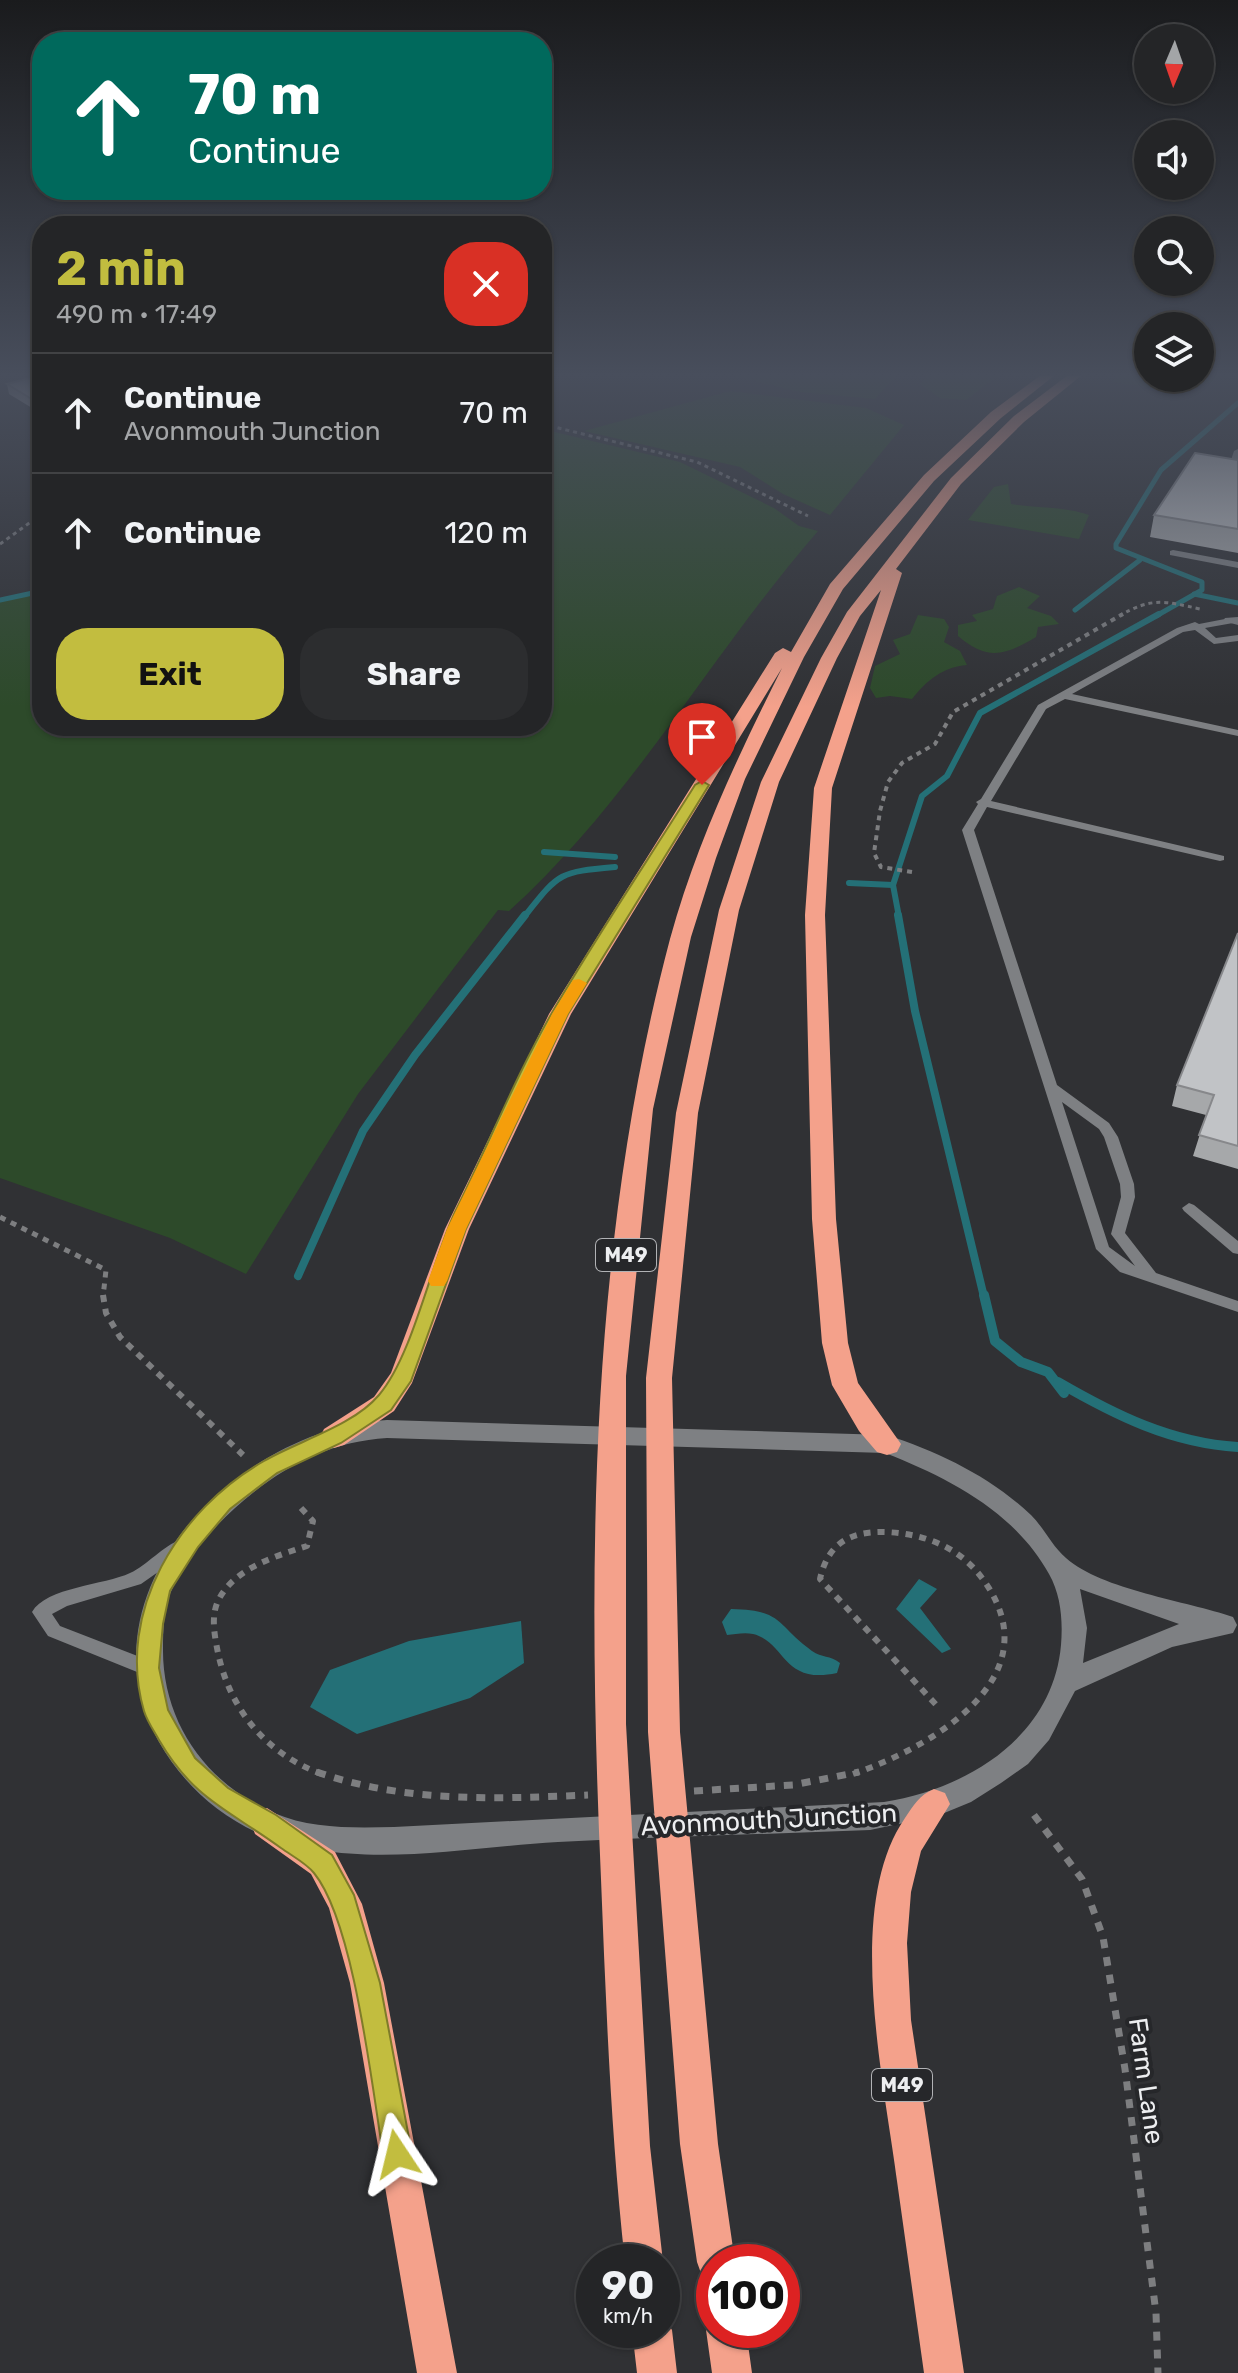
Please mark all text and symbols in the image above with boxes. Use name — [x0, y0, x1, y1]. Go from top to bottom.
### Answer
north arrow — [1134, 24, 1214, 104]
map controls — [1134, 24, 1214, 392]
text: 70 m — [188, 62, 321, 128]
icon: ahead — [56, 64, 160, 168]
button: sound — [1134, 120, 1214, 200]
text: Continue — [188, 129, 341, 172]
button: search — [1134, 216, 1214, 296]
text: 2 min — [56, 240, 186, 297]
button: close — [444, 242, 528, 326]
text: 490 m · 17:49 — [56, 299, 217, 330]
button: layers — [1134, 312, 1214, 392]
text: Continue — [124, 380, 261, 416]
icon: ahead — [56, 391, 100, 435]
text: 70 m — [460, 395, 528, 431]
text: Avonmouth Junction — [124, 416, 381, 447]
icon: ahead — [56, 511, 100, 555]
text: Continue — [124, 515, 261, 551]
text: 120 m — [444, 515, 528, 551]
button: Exit — [56, 628, 284, 720]
button: Share — [300, 628, 528, 720]
pin — [668, 703, 736, 785]
icon: arrive — [680, 715, 724, 759]
road number: M49 — [596, 1239, 656, 1271]
street label: Avonmouth Junction — [640, 1798, 898, 1842]
street label: Farm Lane — [1122, 2016, 1170, 2146]
road number: M49 — [872, 2069, 932, 2101]
position arrow — [355, 2112, 439, 2196]
speed limit sign: 100 — [696, 2244, 800, 2348]
text: 90 — [602, 2262, 654, 2309]
text: km/h — [603, 2304, 653, 2328]

